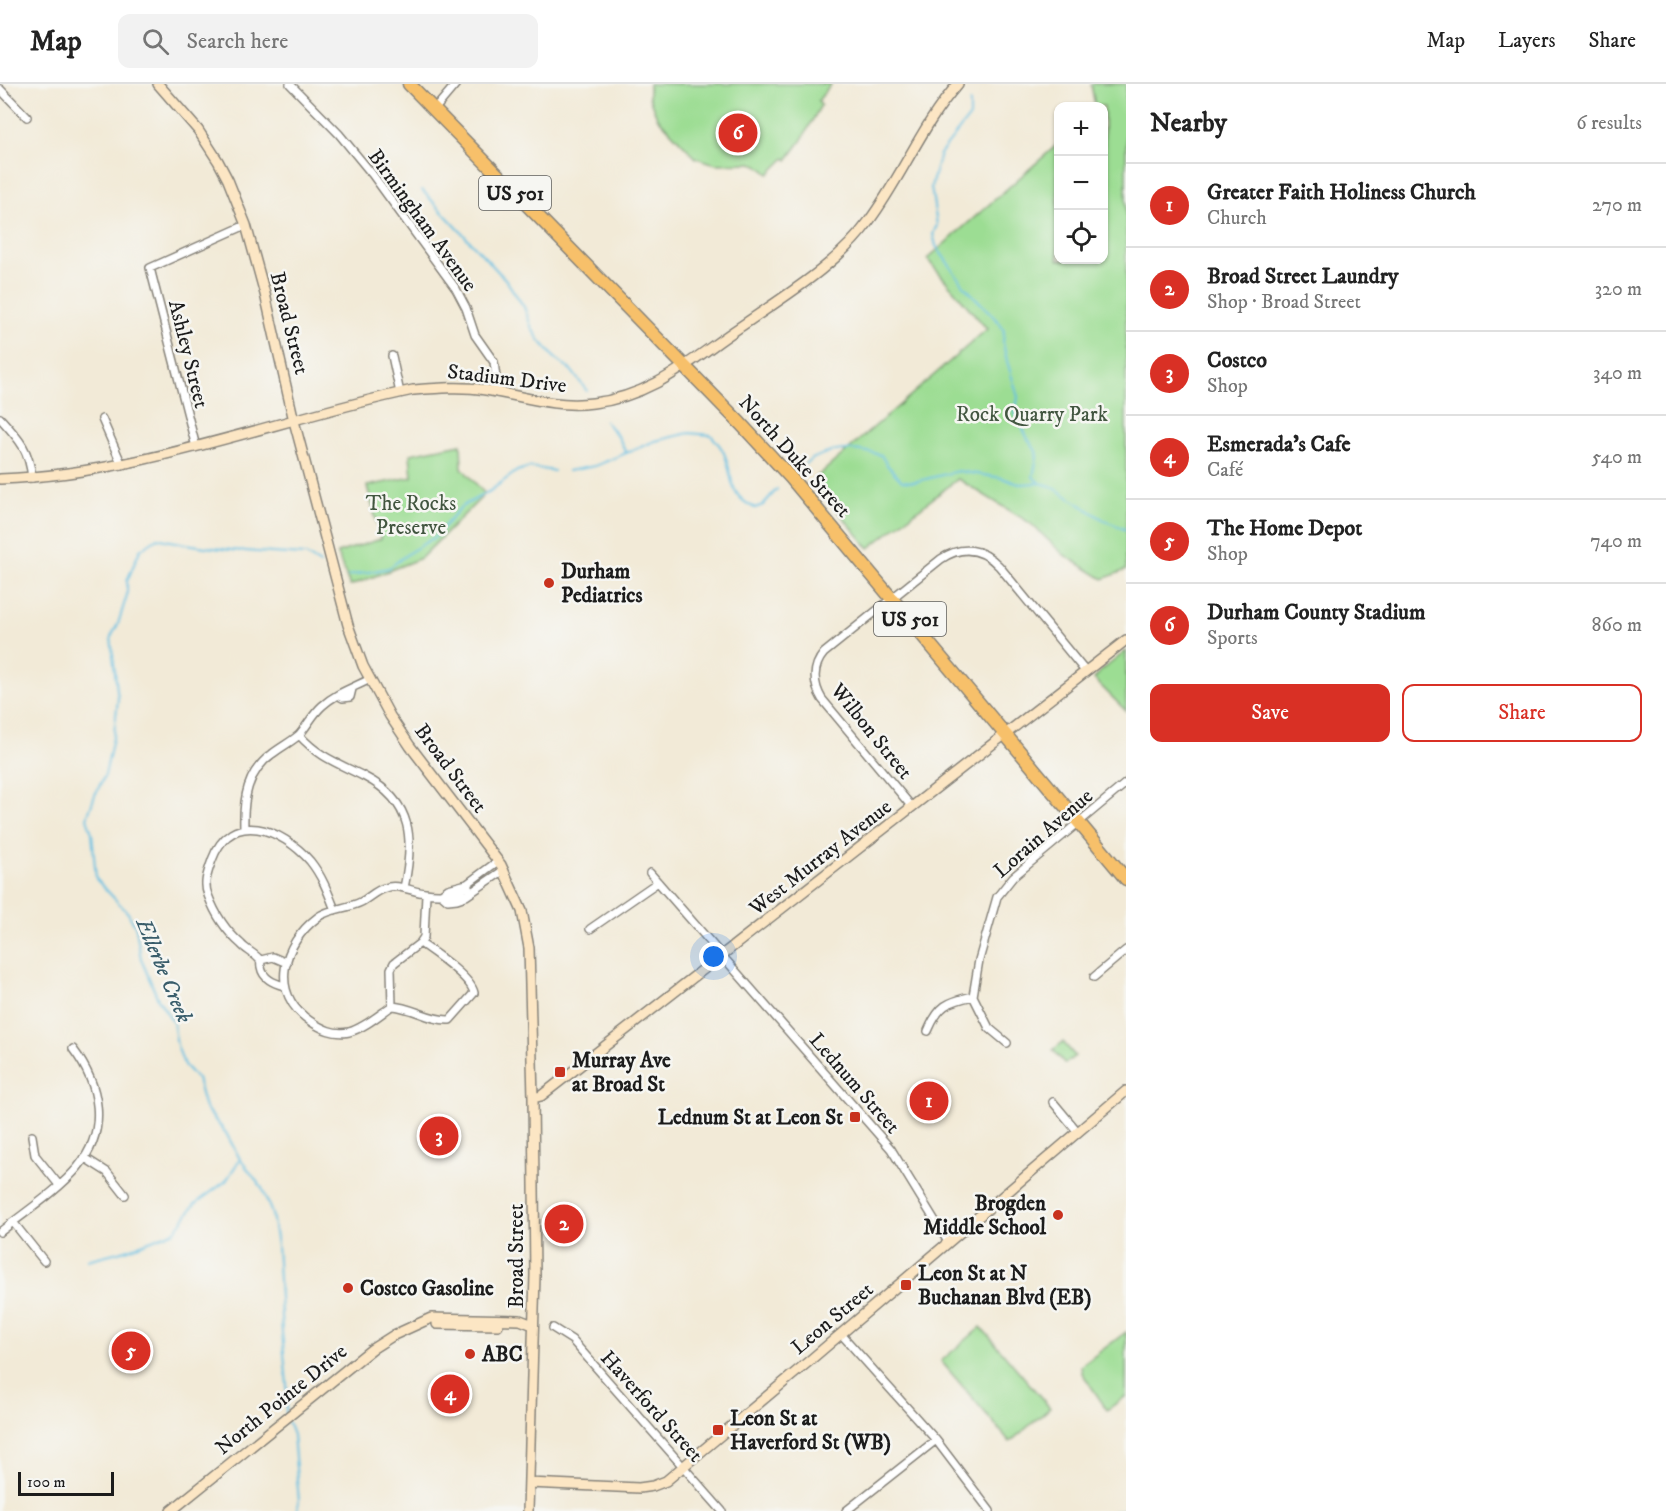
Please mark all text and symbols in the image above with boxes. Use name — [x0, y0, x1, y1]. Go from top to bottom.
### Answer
search box — [118, 14, 538, 68]
text: Map — [30, 24, 82, 59]
icon: search — [139, 25, 172, 58]
text: Search here — [187, 28, 288, 55]
text: Map — [1426, 28, 1465, 54]
text: Layers — [1498, 28, 1556, 54]
text: Share — [1589, 28, 1636, 54]
map controls — [1054, 102, 1108, 264]
button: + — [1054, 102, 1108, 156]
text: Nearby — [1150, 107, 1227, 140]
pin: 6 — [718, 110, 758, 156]
text: 6 results — [1576, 111, 1642, 136]
street label: Birmingham Avenue — [362, 144, 483, 297]
button: − — [1054, 156, 1108, 210]
road number: US 501 — [479, 176, 551, 210]
text: Greater Faith Holiness Church — [1207, 179, 1476, 206]
text: 1 — [1166, 193, 1173, 218]
text: 270 m — [1592, 193, 1642, 218]
text: Church — [1207, 206, 1267, 231]
button: locate — [1054, 210, 1108, 264]
text: Broad Street Laundry — [1207, 263, 1398, 290]
street label: Broad Street — [264, 269, 314, 377]
text: 2 — [1165, 277, 1174, 302]
text: 320 m — [1595, 277, 1642, 302]
text: Shop · Broad Street — [1207, 290, 1361, 315]
street label: Ashley Street — [162, 298, 214, 411]
text: Costco — [1207, 347, 1267, 374]
street label: Stadium Drive — [446, 359, 568, 399]
text: 3 — [1166, 361, 1173, 386]
text: 340 m — [1593, 361, 1642, 386]
text: Shop — [1207, 374, 1248, 399]
street label: North Duke Street — [732, 390, 856, 523]
park label: Rock Quarry Park — [956, 402, 1109, 428]
text: Esmerada's Cafe — [1207, 431, 1351, 458]
text: 4 — [1164, 445, 1175, 470]
text: 540 m — [1592, 445, 1642, 470]
text: Café — [1207, 458, 1243, 483]
park label: The Rocks Preserve — [366, 491, 456, 541]
text: The Home Depot — [1207, 515, 1362, 542]
text: 5 — [1165, 529, 1174, 554]
text: 740 m — [1590, 529, 1642, 554]
text: Shop — [1207, 542, 1248, 567]
place label: Durham Pediatrics — [561, 559, 642, 609]
marker: Durham Pediatrics — [542, 576, 556, 590]
text: Durham County Stadium — [1207, 599, 1425, 626]
road number: US 501 — [874, 602, 946, 636]
text: 6 — [1164, 613, 1175, 638]
text: 860 m — [1592, 613, 1642, 638]
text: Sports — [1207, 626, 1258, 651]
street label: Wilbon Street — [824, 678, 918, 785]
button: Save — [1150, 684, 1390, 742]
button: Share — [1402, 684, 1642, 742]
street label: Broad Street — [408, 719, 492, 818]
street label: Lorain Avenue — [989, 783, 1099, 884]
street label: West Murray Avenue — [743, 794, 897, 922]
water label: Ellerbe Creek — [129, 912, 198, 1028]
your location — [699, 942, 728, 971]
street label: Lednum Street — [803, 1028, 905, 1140]
place label: Murray Ave at Broad St — [572, 1048, 671, 1098]
marker: Murray Ave at Broad St — [553, 1065, 567, 1079]
pin: 1 — [910, 1078, 948, 1124]
place label: Lednum St at Leon St — [658, 1105, 843, 1131]
marker: Lednum St at Leon St — [848, 1110, 862, 1124]
pin: 3 — [420, 1114, 458, 1158]
place label: Brogden Middle School — [923, 1191, 1047, 1241]
pin: 2 — [544, 1202, 584, 1246]
street label: Broad Street — [504, 1203, 530, 1308]
marker: Brogden Middle School — [1051, 1208, 1065, 1222]
place label: Leon St at N Buchanan Blvd (EB) — [918, 1261, 1091, 1311]
place label: Costco Gasoline — [360, 1276, 494, 1302]
street label: Leon Street — [786, 1277, 879, 1361]
marker: Leon St at N Buchanan Blvd (EB) — [899, 1278, 913, 1292]
marker: Costco Gasoline — [341, 1281, 355, 1295]
pin: 5 — [112, 1328, 150, 1374]
street label: North Pointe Drive — [211, 1339, 353, 1461]
place label: ABC — [481, 1342, 523, 1368]
street label: Haverford Street — [594, 1345, 708, 1468]
marker: ABC — [463, 1347, 477, 1361]
pin: 4 — [430, 1372, 470, 1416]
place label: Leon St at Haverford St (WB) — [730, 1406, 891, 1456]
marker: Leon St at Haverford St (WB) — [711, 1423, 725, 1437]
scale bar — [18, 1469, 114, 1496]
text: 100 m — [27, 1472, 66, 1492]

